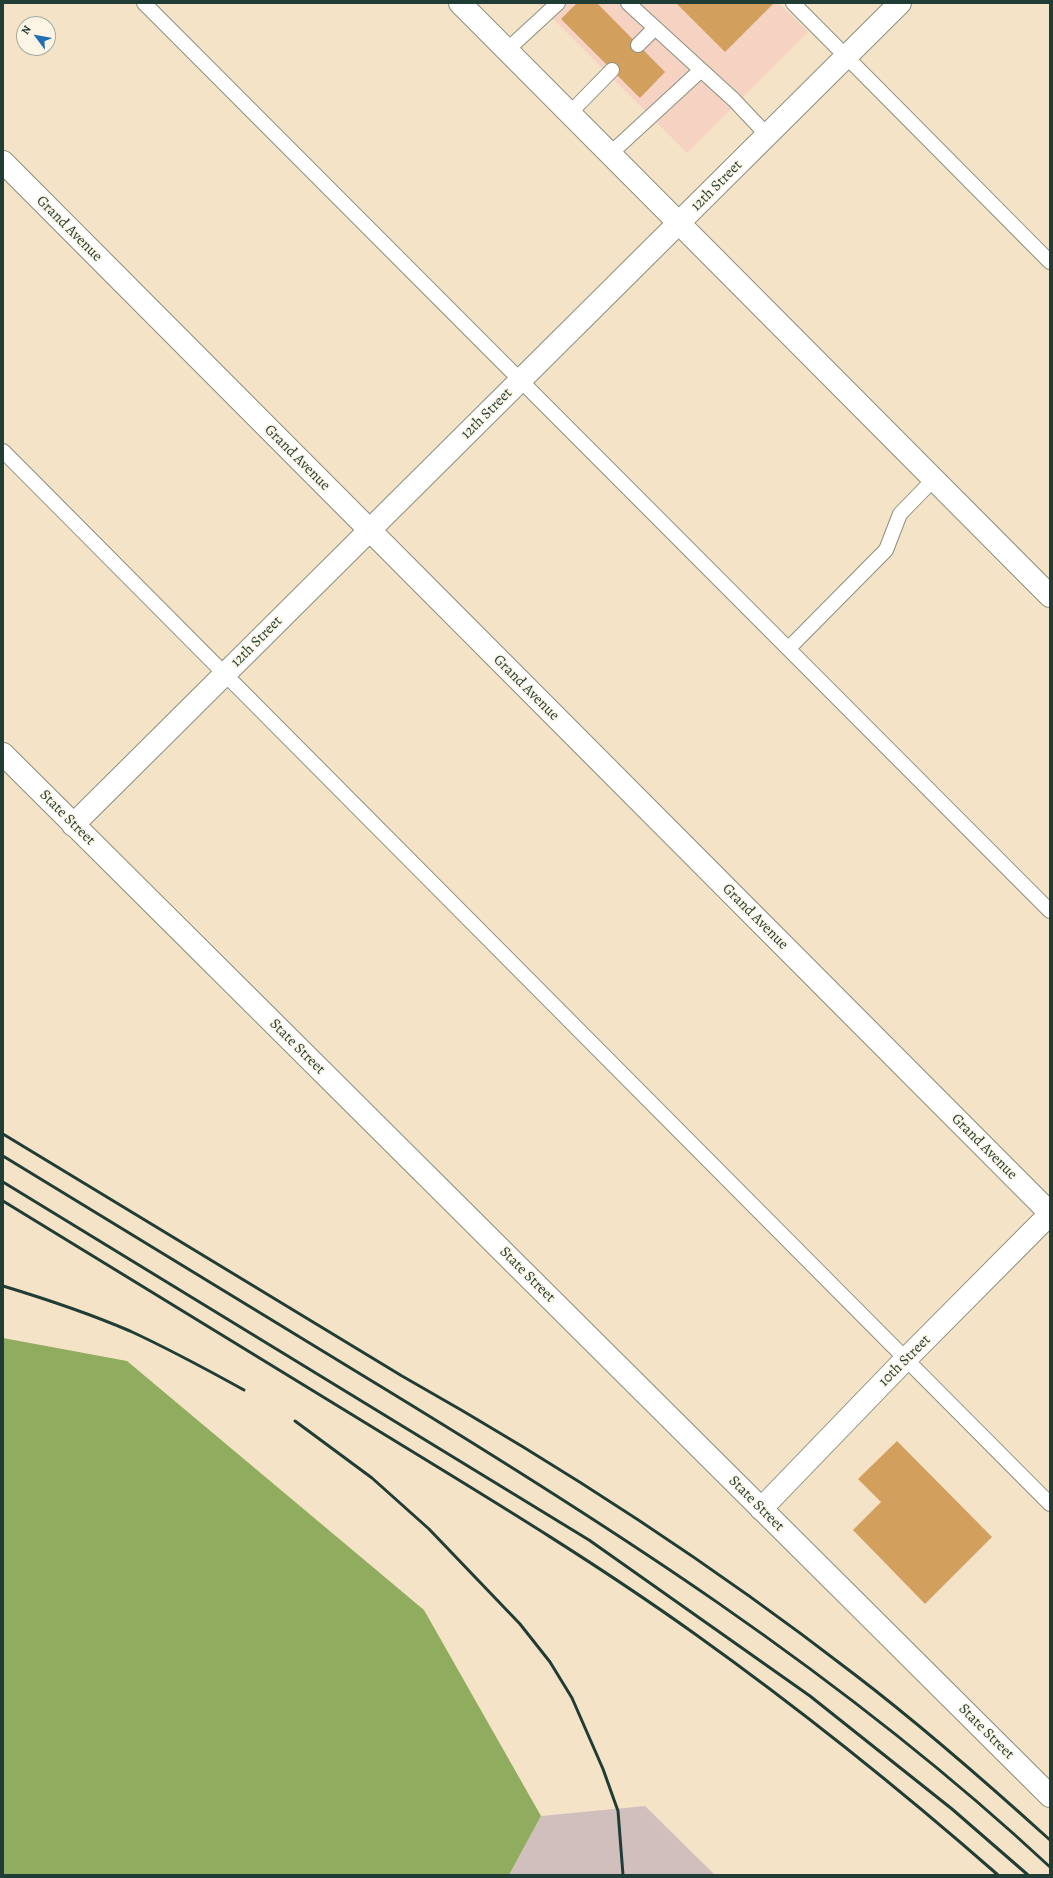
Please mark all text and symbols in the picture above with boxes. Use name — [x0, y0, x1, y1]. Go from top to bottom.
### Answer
north arrow — [16, 16, 56, 56]
text: N — [18, 23, 35, 37]
street label: 12th Street — [688, 157, 746, 215]
street label: Grand Avenue — [32, 192, 106, 266]
street label: 12th Street — [458, 385, 516, 443]
street label: Grand Avenue — [260, 421, 334, 495]
street label: 12th Street — [228, 613, 286, 671]
street label: Grand Avenue — [489, 651, 563, 725]
street label: State Street — [35, 786, 99, 850]
street label: Grand Avenue — [718, 880, 792, 954]
street label: State Street — [265, 1015, 329, 1079]
street label: Grand Avenue — [947, 1110, 1021, 1184]
street label: State Street — [495, 1243, 559, 1307]
street label: 10th Street — [875, 1331, 935, 1391]
street label: State Street — [724, 1472, 788, 1536]
street label: State Street — [954, 1700, 1018, 1764]

